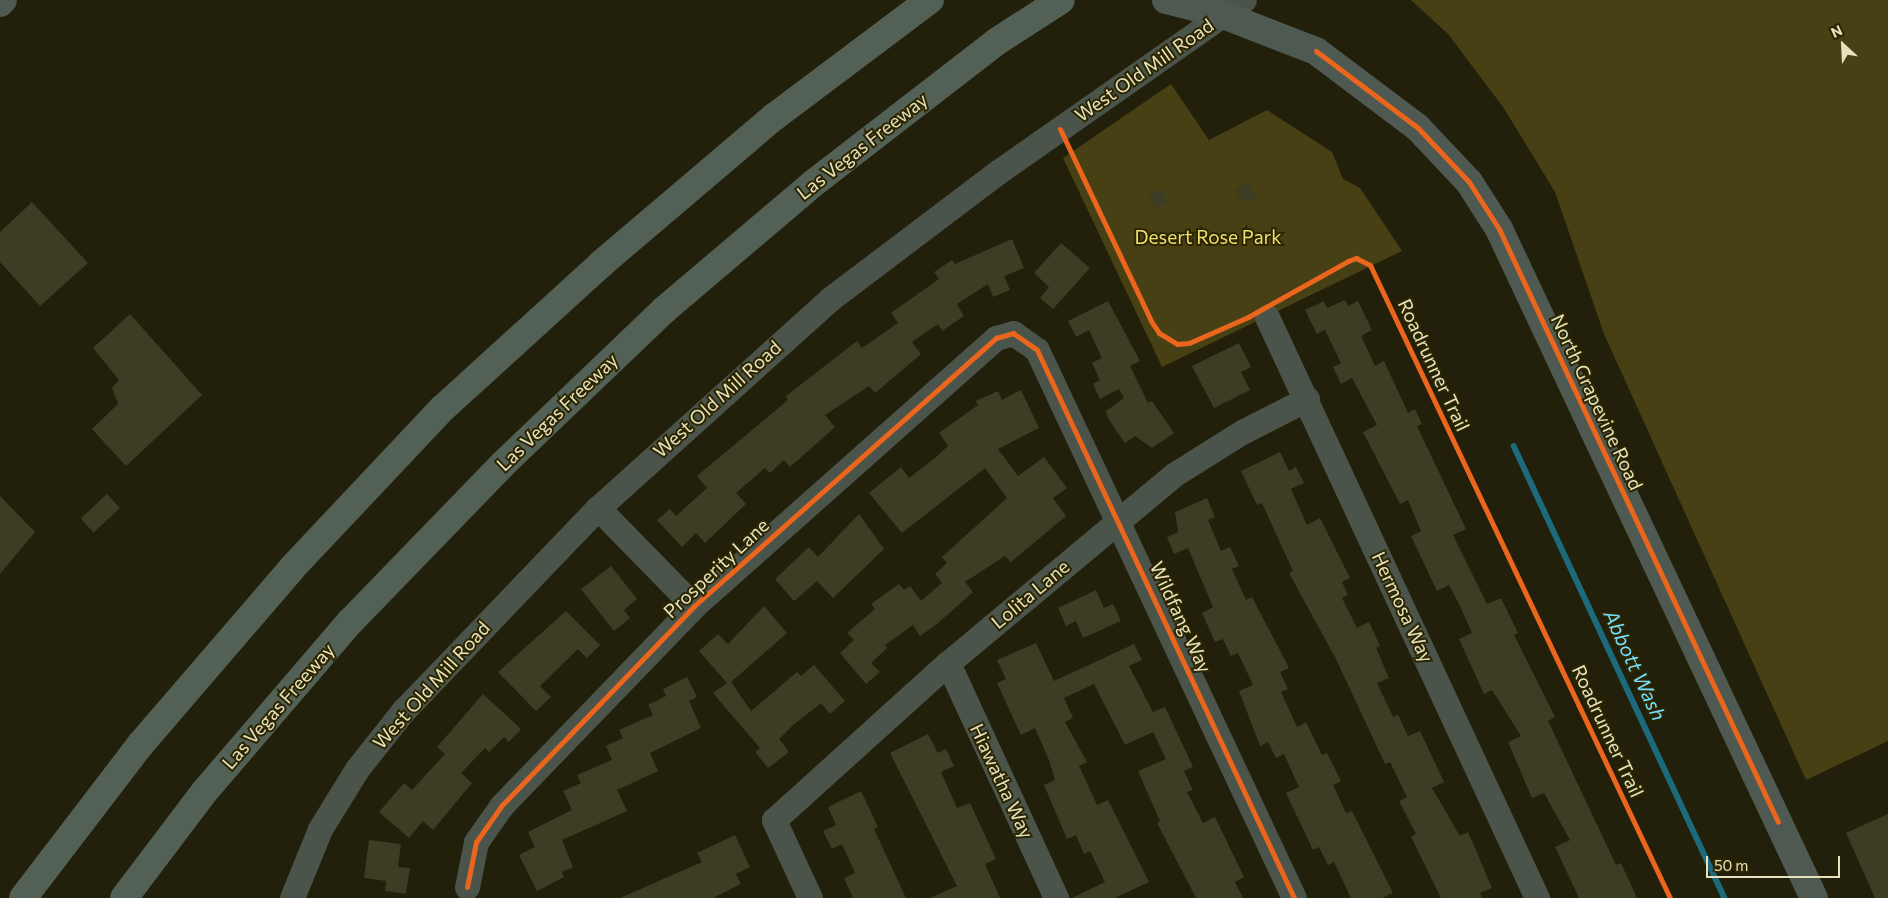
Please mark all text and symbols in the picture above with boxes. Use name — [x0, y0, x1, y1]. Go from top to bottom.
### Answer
street label: West Old Mill Road — [1070, 14, 1218, 126]
north arrow — [1818, 20, 1868, 70]
text: N — [1828, 21, 1845, 41]
street label: Las Vegas Freeway — [792, 88, 932, 204]
park label: Desert Rose Park — [1134, 226, 1282, 248]
street label: Roadrunner Trail — [1393, 295, 1475, 435]
street label: North Grapevine Road — [1546, 310, 1648, 494]
street label: West Old Mill Road — [649, 336, 785, 462]
street label: Las Vegas Freeway — [492, 348, 622, 476]
street label: Prosperity Lane — [659, 513, 773, 623]
street label: Hermosa Way — [1367, 548, 1439, 666]
street label: Lolita Lane — [986, 555, 1074, 633]
street label: Wildfang Way — [1145, 558, 1217, 676]
water label: Abbott Wash — [1599, 606, 1671, 724]
street label: West Old Mill Road — [368, 617, 494, 753]
street label: Las Vegas Freeway — [217, 638, 339, 774]
street label: Roadrunner Trail — [1567, 661, 1649, 801]
street label: Hiawatha Way — [965, 720, 1039, 842]
scale bar — [1708, 846, 1842, 878]
text: 50 m — [1714, 856, 1748, 874]

